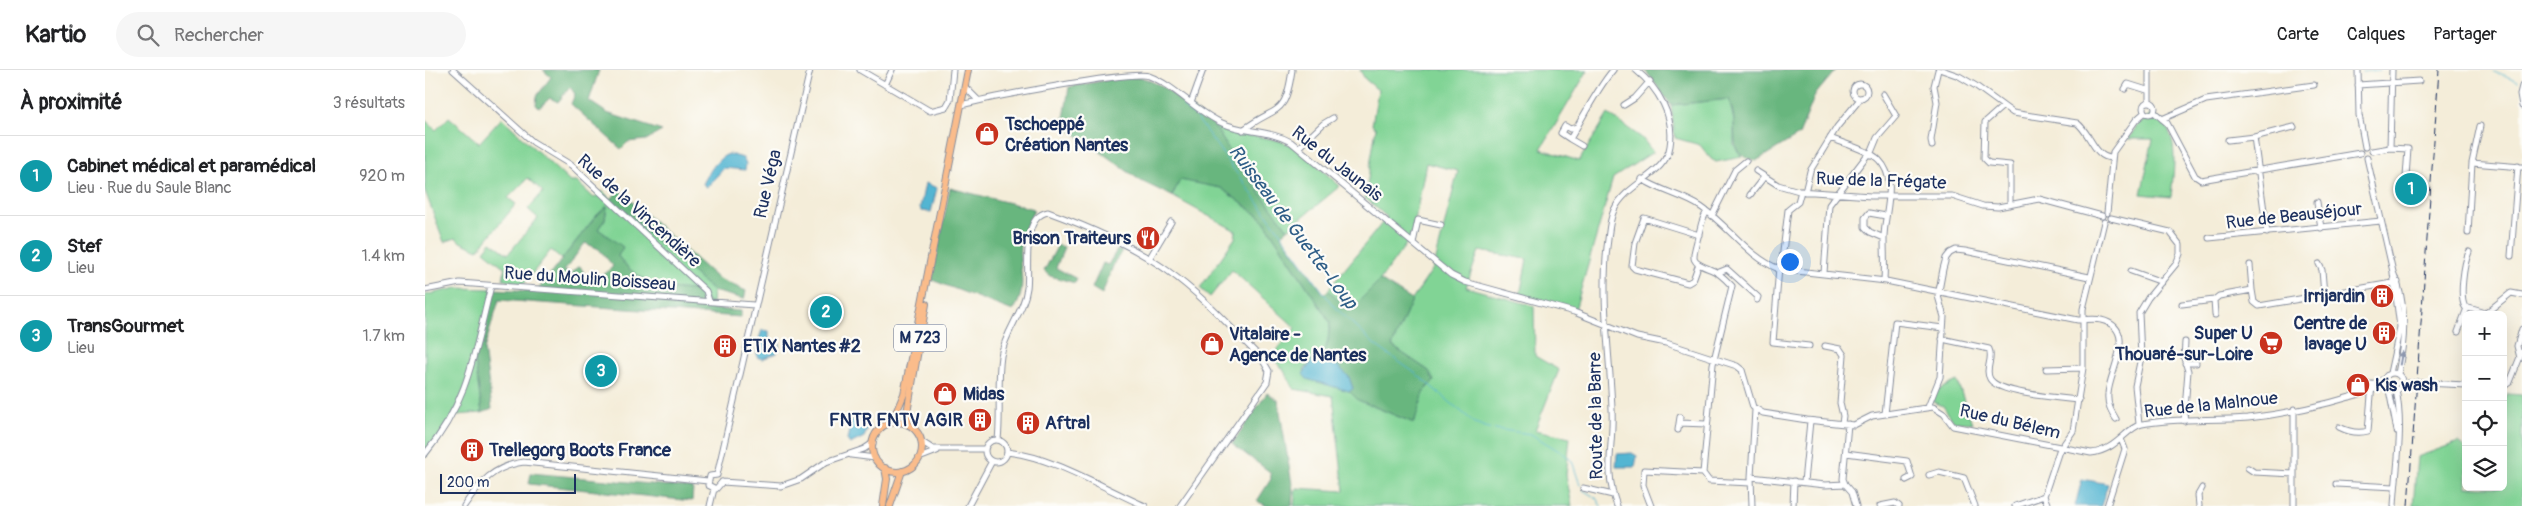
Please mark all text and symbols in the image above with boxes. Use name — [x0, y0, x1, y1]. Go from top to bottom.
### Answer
search box — [116, 12, 466, 57]
text: Kartio — [25, 20, 86, 49]
icon: search — [134, 21, 162, 49]
text: Rechercher — [174, 23, 264, 47]
text: Carte — [2277, 23, 2319, 46]
text: Calques — [2347, 23, 2405, 46]
text: Partager — [2433, 23, 2497, 46]
text: À proximité — [20, 89, 123, 116]
text: 3 résultats — [333, 93, 405, 113]
place label: Tschoeppé Création Nantes — [1004, 113, 1129, 157]
shop icon: Tschoeppé Création Nantes — [974, 121, 1000, 147]
street label: Rue du Jaunais — [1287, 121, 1387, 207]
water label: Ruisseau de Guette-Loup — [1223, 140, 1363, 315]
street label: Rue Véga — [749, 147, 787, 221]
street label: Rue de la Vincendière — [572, 149, 706, 273]
text: Cabinet médical et paramédical — [67, 154, 316, 178]
text: 1 — [33, 166, 39, 186]
text: 920 m — [359, 166, 405, 186]
street label: Rue de la Frégate — [1815, 167, 1947, 195]
pin: 1 — [2395, 170, 2427, 208]
text: Lieu · Rue du Saule Blanc — [67, 178, 232, 198]
street label: Rue de Beauséjour — [2225, 197, 2364, 235]
restaurant icon: Brison Traiteurs — [1135, 225, 1161, 251]
place label: Brison Traiteurs — [1012, 227, 1132, 250]
text: Stef — [67, 234, 103, 258]
text: 2 — [32, 246, 40, 266]
text: 1.4 km — [362, 246, 405, 266]
your location — [1777, 249, 1803, 275]
text: Lieu — [67, 258, 95, 278]
street label: Rue du Moulin Boisseau — [503, 262, 677, 296]
building icon: Irrijardin — [2369, 283, 2395, 309]
place label: Irrijardin — [2303, 285, 2365, 308]
pin: 2 — [810, 293, 842, 331]
map controls — [2462, 311, 2507, 491]
button: + — [2462, 311, 2507, 356]
place label: Centre de lavage U — [2293, 312, 2368, 356]
text: TransGourmet — [67, 314, 184, 338]
building icon: Centre de lavage U — [2371, 320, 2397, 346]
place label: Super U Thouaré-sur-Loire — [2114, 322, 2254, 366]
place label: Vitalaire - Agence de Nantes — [1229, 323, 1367, 367]
road number: M 723 — [894, 324, 946, 352]
text: 3 — [32, 326, 40, 346]
text: 1.7 km — [362, 326, 405, 346]
supermarket icon: Super U Thouaré-sur-Loire — [2258, 330, 2284, 356]
shop icon: Vitalaire - Agence de Nantes — [1199, 331, 1225, 357]
building icon: ETIX Nantes #2 — [712, 333, 738, 359]
place label: ETIX Nantes #2 — [743, 335, 861, 358]
text: Lieu — [67, 338, 95, 358]
one-way arrow — [2398, 349, 2406, 365]
pin: 3 — [585, 352, 617, 390]
street label: Route de la Barre — [1583, 352, 1609, 480]
button: − — [2462, 356, 2507, 401]
shop icon: Kis wash — [2345, 372, 2371, 398]
place label: Kis wash — [2375, 374, 2439, 397]
shop icon: Midas — [932, 381, 958, 407]
place label: Midas — [963, 383, 1005, 406]
street label: Rue de la Malnoue — [2143, 387, 2279, 423]
street label: Rue du Bélem — [1957, 399, 2063, 445]
button: locate — [2462, 401, 2507, 446]
building icon: FNTR FNTV AGIR — [967, 407, 993, 433]
place label: FNTR FNTV AGIR — [829, 409, 964, 432]
building icon: Aftral — [1015, 410, 1041, 436]
place label: Aftral — [1045, 412, 1090, 435]
building icon: Trellegorg Boots France — [459, 437, 485, 463]
place label: Trellegorg Boots France — [488, 439, 672, 462]
button: layers — [2462, 446, 2507, 491]
scale bar — [440, 471, 576, 494]
text: 200 m — [447, 474, 489, 491]

